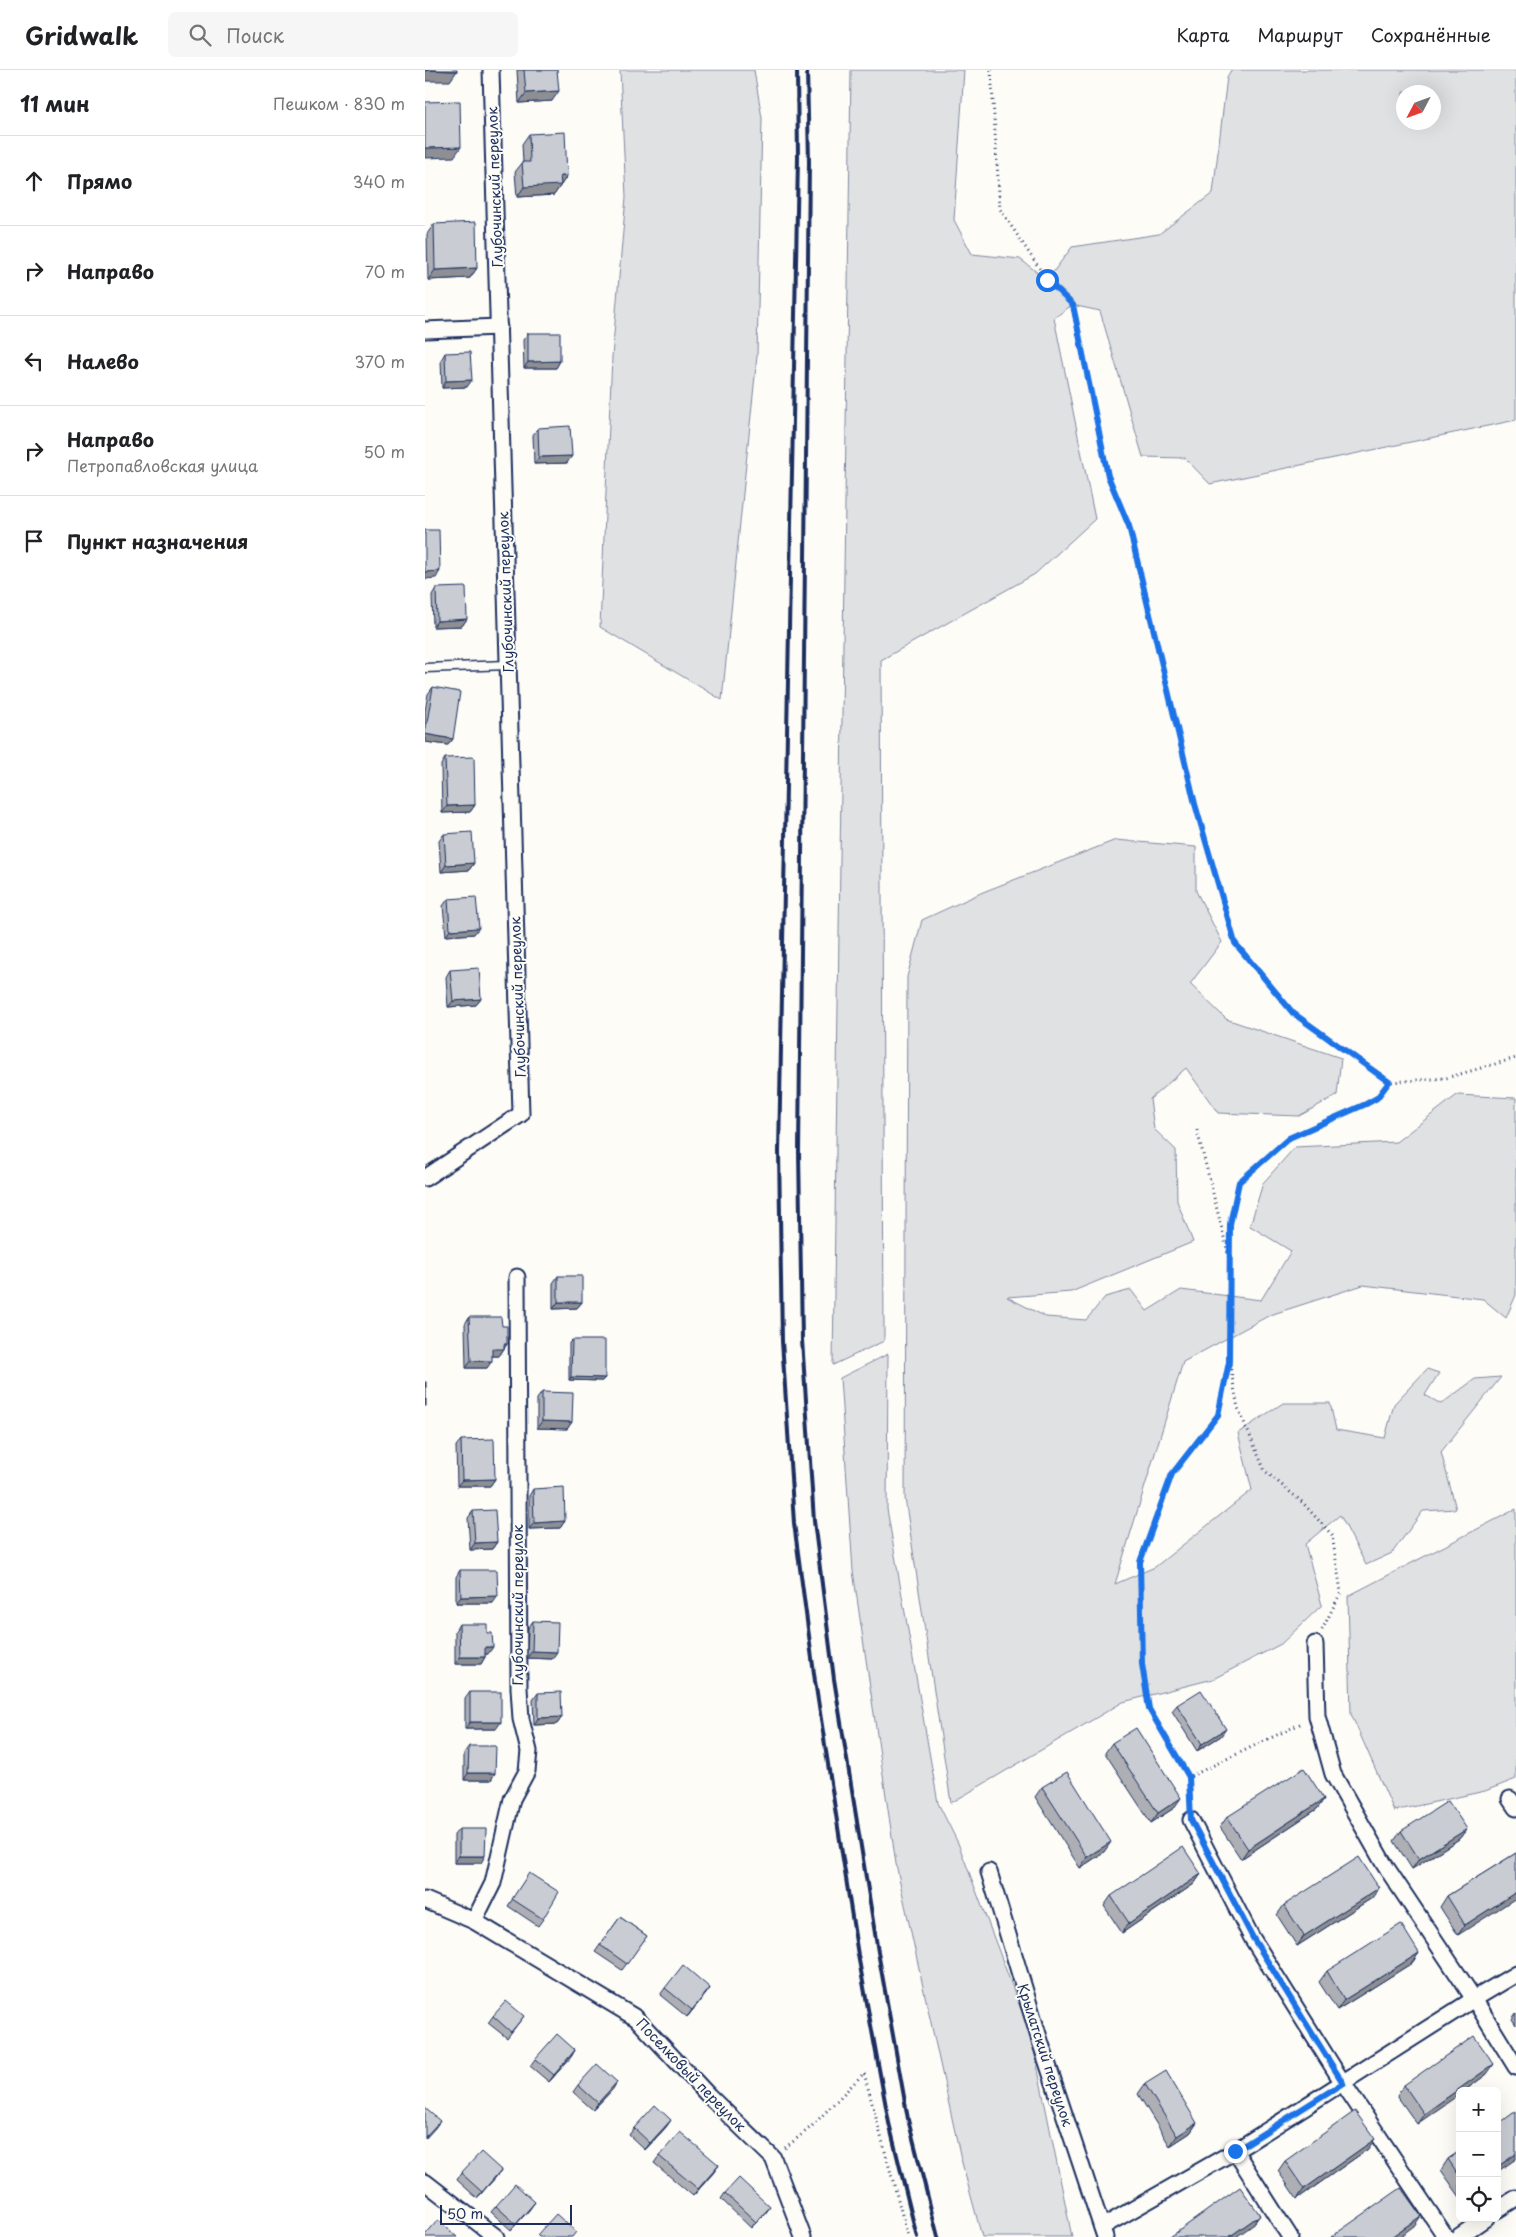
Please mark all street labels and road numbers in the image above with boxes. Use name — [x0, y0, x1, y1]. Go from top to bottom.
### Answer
street label: Глубочинский переулок — [481, 106, 508, 268]
street label: Глубочинский переулок — [492, 511, 519, 673]
street label: Глубочинский переулок — [504, 916, 531, 1078]
street label: Глубочинский переулок — [507, 1524, 528, 1685]
street label: Крылатский переулок — [1012, 1981, 1079, 2130]
street label: Поселковый переулок — [632, 2013, 752, 2137]

